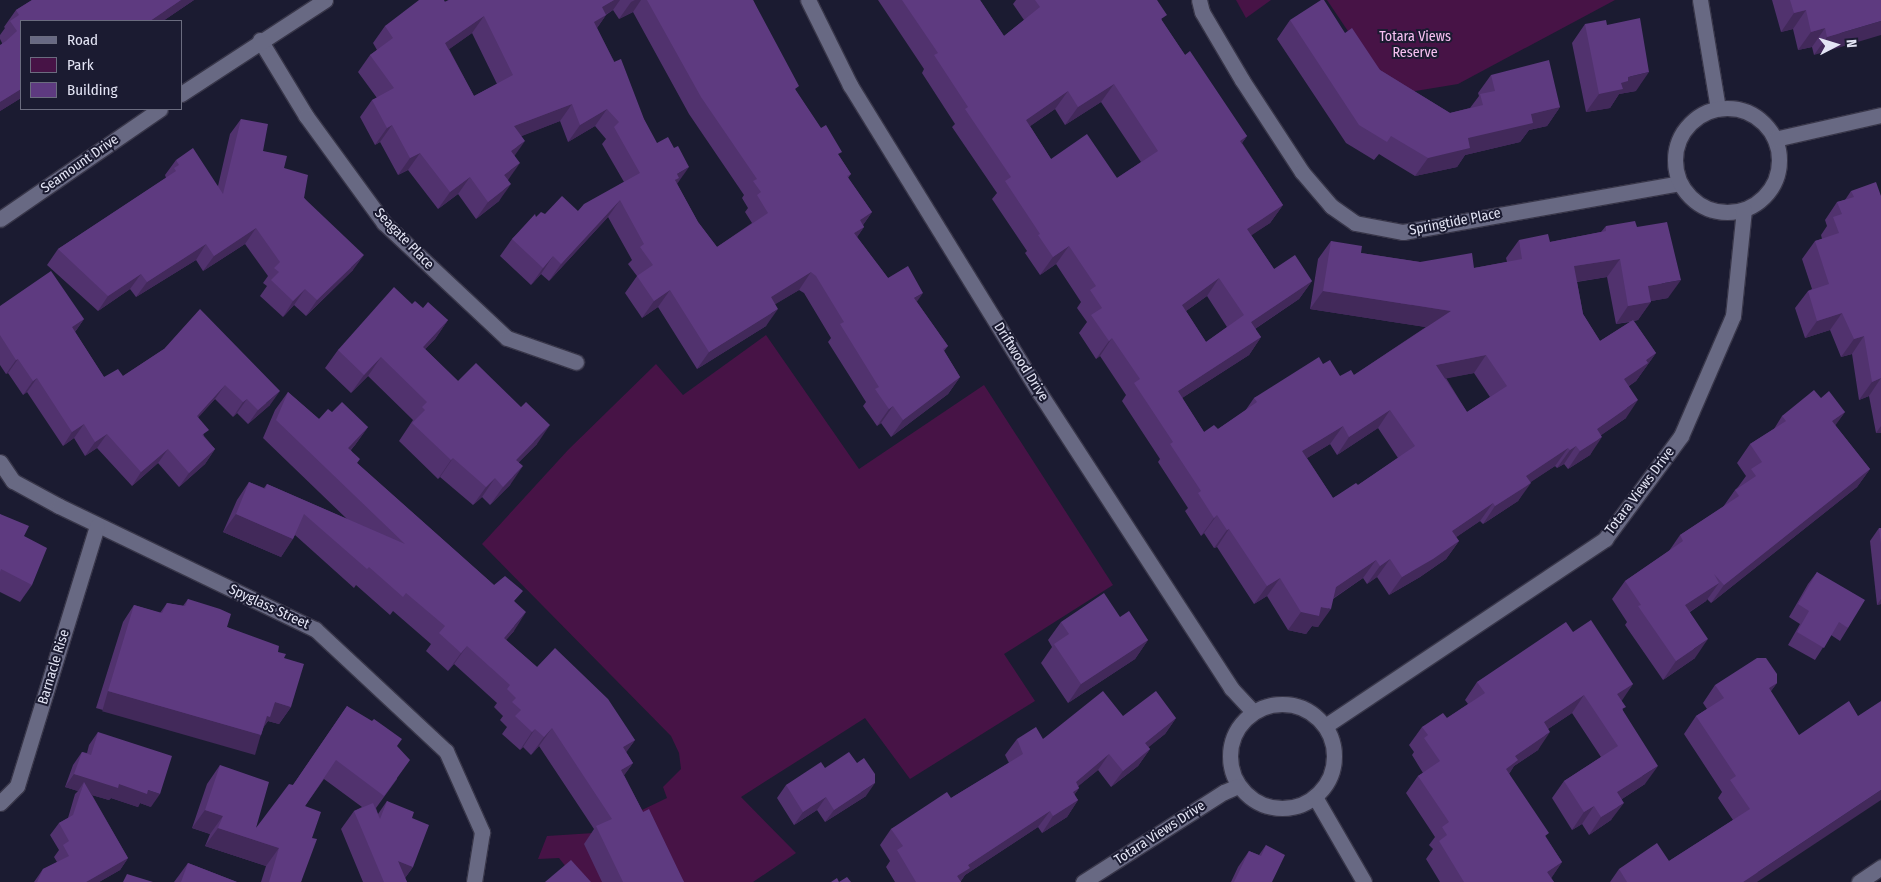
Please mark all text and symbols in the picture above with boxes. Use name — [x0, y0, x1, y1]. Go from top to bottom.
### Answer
legend — [20, 20, 182, 110]
north arrow — [1811, 20, 1861, 70]
park label: Totara Views Reserve — [1379, 29, 1451, 62]
text: Road — [67, 31, 98, 49]
text: N — [1843, 39, 1860, 49]
text: Park — [67, 56, 94, 74]
text: Building — [67, 81, 118, 99]
street label: Seamount Drive — [38, 131, 122, 197]
street label: Seagate Place — [371, 205, 437, 273]
street label: Springtide Place — [1408, 205, 1502, 239]
street label: Driftwood Drive — [990, 319, 1052, 405]
street label: Totara Views Drive — [1602, 444, 1678, 538]
street label: Spyglass Street — [226, 581, 312, 633]
street label: Barnacle Rise — [35, 627, 73, 707]
street label: Totara Views Drive — [1112, 797, 1208, 869]

